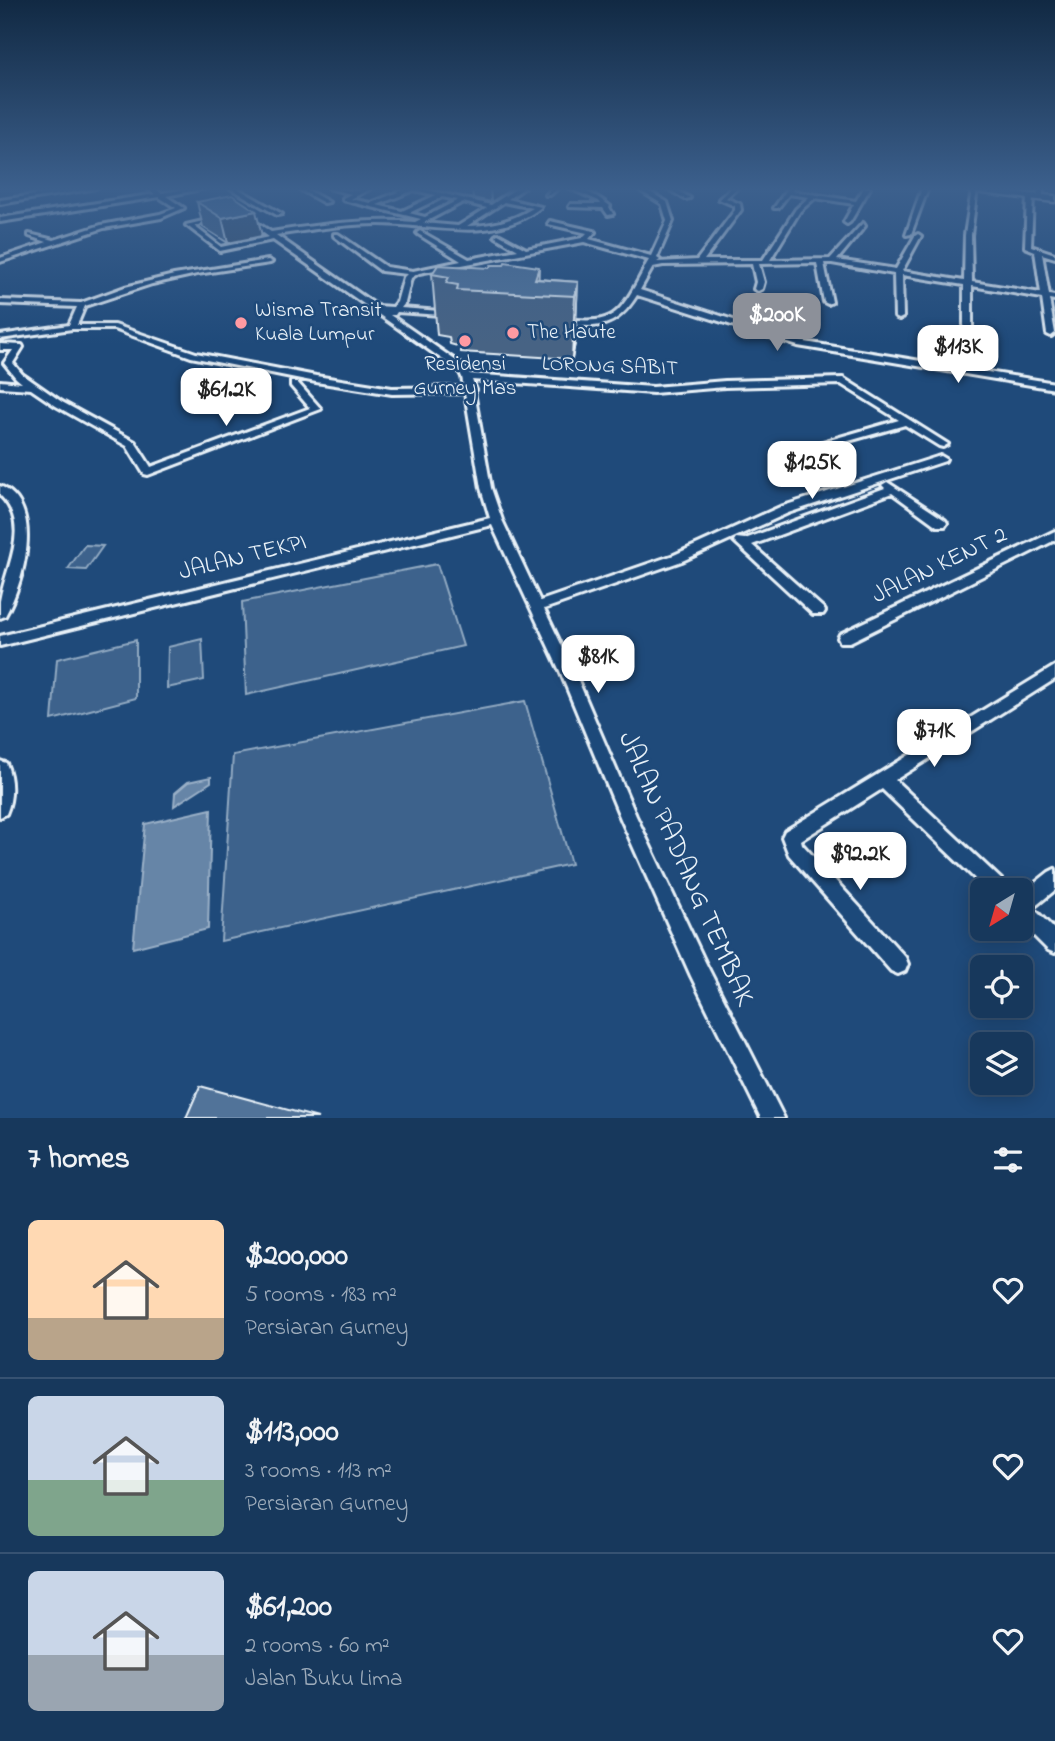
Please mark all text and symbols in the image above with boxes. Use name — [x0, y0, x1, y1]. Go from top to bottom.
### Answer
pin: $200K — [728, 294, 826, 353]
place label: Wisma Transit Kuala Lumpur — [255, 296, 381, 350]
text: $200K — [749, 299, 805, 332]
marker: Wisma Transit Kuala Lumpur — [233, 315, 249, 331]
place label: The Haute — [527, 318, 616, 348]
marker: The Haute — [505, 325, 521, 341]
pin: $113K — [909, 326, 1007, 385]
text: $113K — [933, 331, 983, 364]
marker: Residensi Gurney Mas — [457, 333, 473, 349]
place label: Residensi Gurney Mas — [413, 350, 517, 406]
street label: LORONG SABIT — [541, 350, 679, 384]
pin: $61.2K — [169, 368, 283, 428]
text: $61.2K — [197, 374, 255, 407]
pin: $125K — [763, 442, 861, 501]
text: $125K — [784, 447, 840, 480]
street label: JALAN KENT 2 — [867, 518, 1014, 614]
street label: JALAN TEKPI — [176, 525, 310, 591]
pin: $81K — [557, 636, 639, 695]
text: $81K — [577, 641, 619, 674]
pin: $71K — [893, 710, 975, 769]
text: $71K — [913, 715, 955, 748]
street label: JALAN PADANG TEMBAK — [606, 725, 764, 1013]
pin: $92.2K — [803, 832, 917, 892]
text: $92.2K — [830, 838, 890, 871]
north arrow — [970, 878, 1032, 942]
map controls — [970, 878, 1033, 1095]
button: locate — [970, 955, 1033, 1018]
button: layers — [970, 1032, 1033, 1095]
text: 7 homes — [28, 1138, 130, 1182]
icon: filters — [989, 1141, 1027, 1179]
text: $200,000 — [245, 1235, 348, 1279]
icon: home — [84, 1248, 168, 1332]
icon: heart — [989, 1271, 1027, 1309]
text: 5 rooms · 183 m² — [245, 1279, 397, 1312]
text: Persiaran Gurney — [245, 1312, 408, 1345]
text: $113,000 — [245, 1411, 339, 1455]
icon: home — [84, 1424, 168, 1508]
icon: heart — [989, 1447, 1027, 1485]
text: 3 rooms · 113 m² — [245, 1455, 392, 1488]
text: Persiaran Gurney — [245, 1488, 408, 1521]
text: $61,200 — [245, 1586, 332, 1630]
icon: home — [84, 1599, 168, 1683]
icon: heart — [989, 1622, 1027, 1660]
text: 2 rooms · 60 m² — [245, 1630, 390, 1663]
text: Jalan Buku Lima — [245, 1663, 402, 1696]

